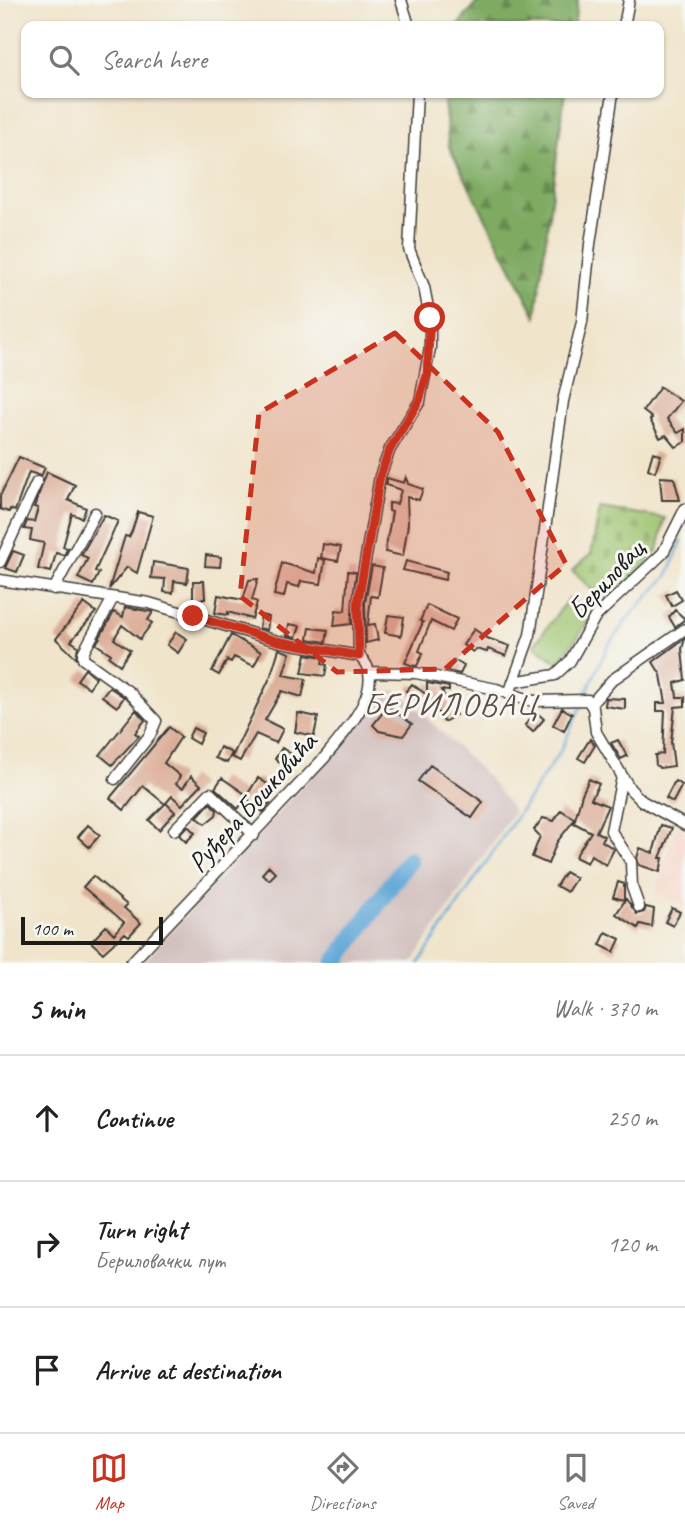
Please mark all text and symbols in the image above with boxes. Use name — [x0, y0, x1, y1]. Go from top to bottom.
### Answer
search box — [21, 21, 664, 98]
icon: search — [45, 41, 83, 79]
text: Search here — [101, 43, 207, 76]
route start — [414, 302, 445, 333]
street label: Бериловац — [560, 530, 653, 626]
route end — [177, 600, 208, 631]
district label: БЕРИЛОВАЦ — [363, 684, 540, 725]
street label: Руђера Бошковића — [180, 723, 325, 879]
scale bar — [21, 914, 163, 946]
text: 100 m — [32, 917, 73, 941]
text: 5 min — [28, 990, 85, 1028]
text: Walk · 370 m — [553, 994, 657, 1023]
icon: ahead — [28, 1099, 66, 1137]
text: Continue — [95, 1102, 173, 1135]
text: 250 m — [608, 1104, 657, 1133]
text: Turn right — [95, 1213, 186, 1246]
icon: right — [28, 1225, 66, 1263]
text: 120 m — [608, 1230, 657, 1259]
text: Бериловачки пут — [95, 1246, 225, 1275]
icon: arrive — [28, 1351, 66, 1389]
text: Arrive at destination — [95, 1354, 281, 1387]
tab: Map — [90, 1449, 128, 1515]
tab: Directions — [309, 1449, 376, 1515]
tab: Saved — [557, 1449, 595, 1515]

